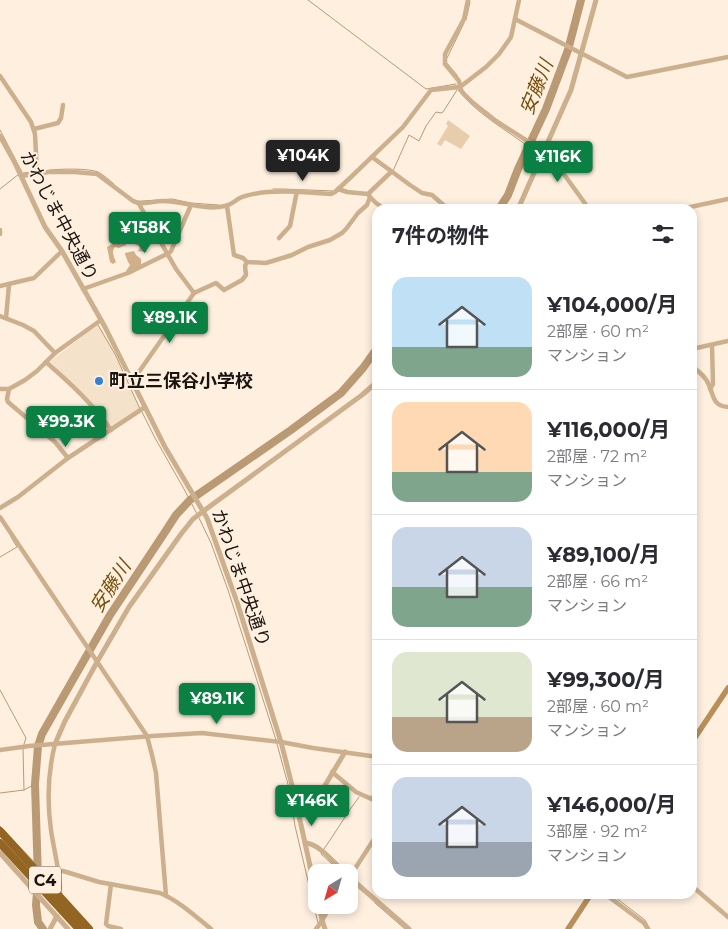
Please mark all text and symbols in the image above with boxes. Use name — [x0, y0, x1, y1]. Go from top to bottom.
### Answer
water label: 安藤川 — [515, 55, 559, 118]
pin: ¥104K — [268, 140, 338, 182]
pin: ¥116K — [523, 140, 593, 183]
text: ¥104K — [277, 146, 329, 165]
street label: かわじま中央通り — [15, 147, 103, 285]
text: ¥116K — [535, 147, 581, 166]
pin: ¥158K — [110, 212, 180, 254]
text: ¥158K — [120, 218, 170, 237]
icon: filters — [649, 220, 677, 248]
text: 7件の物件 — [392, 223, 489, 248]
text: ¥104,000/月 — [547, 292, 677, 317]
icon: home — [432, 297, 492, 357]
pin: ¥89.1K — [129, 302, 211, 344]
text: ¥89.1K — [143, 308, 197, 327]
text: 2部屋 · 60 m² — [547, 322, 649, 341]
text: マンション — [547, 346, 627, 365]
place label: 町立三保谷小学校 — [109, 370, 253, 392]
marker: 町立三保谷小学校 — [93, 375, 105, 387]
pin: ¥99.3K — [25, 406, 107, 448]
text: ¥99.3K — [37, 412, 95, 431]
text: ¥116,000/月 — [547, 417, 670, 442]
icon: home — [432, 422, 492, 482]
text: 2部屋 · 72 m² — [547, 447, 647, 466]
text: マンション — [547, 471, 627, 490]
street label: かわじま中央通り — [207, 506, 275, 650]
text: ¥89,100/月 — [547, 542, 660, 567]
icon: home — [432, 547, 492, 607]
water label: 安藤川 — [85, 554, 137, 616]
text: 2部屋 · 66 m² — [547, 572, 648, 591]
text: マンション — [547, 596, 627, 615]
text: ¥99,300/月 — [547, 667, 664, 692]
icon: home — [432, 672, 492, 732]
pin: ¥89.1K — [176, 682, 258, 725]
text: ¥89.1K — [190, 689, 244, 708]
text: 2部屋 · 60 m² — [547, 697, 649, 716]
text: マンション — [547, 721, 627, 740]
pin: ¥146K — [277, 784, 347, 827]
text: ¥146K — [286, 791, 338, 810]
text: ¥146,000/月 — [547, 792, 676, 817]
icon: home — [432, 797, 492, 857]
text: 3部屋 · 92 m² — [547, 822, 647, 841]
text: マンション — [547, 846, 627, 865]
north arrow — [308, 864, 358, 914]
map controls — [308, 864, 358, 914]
road number: C4 — [29, 866, 61, 894]

